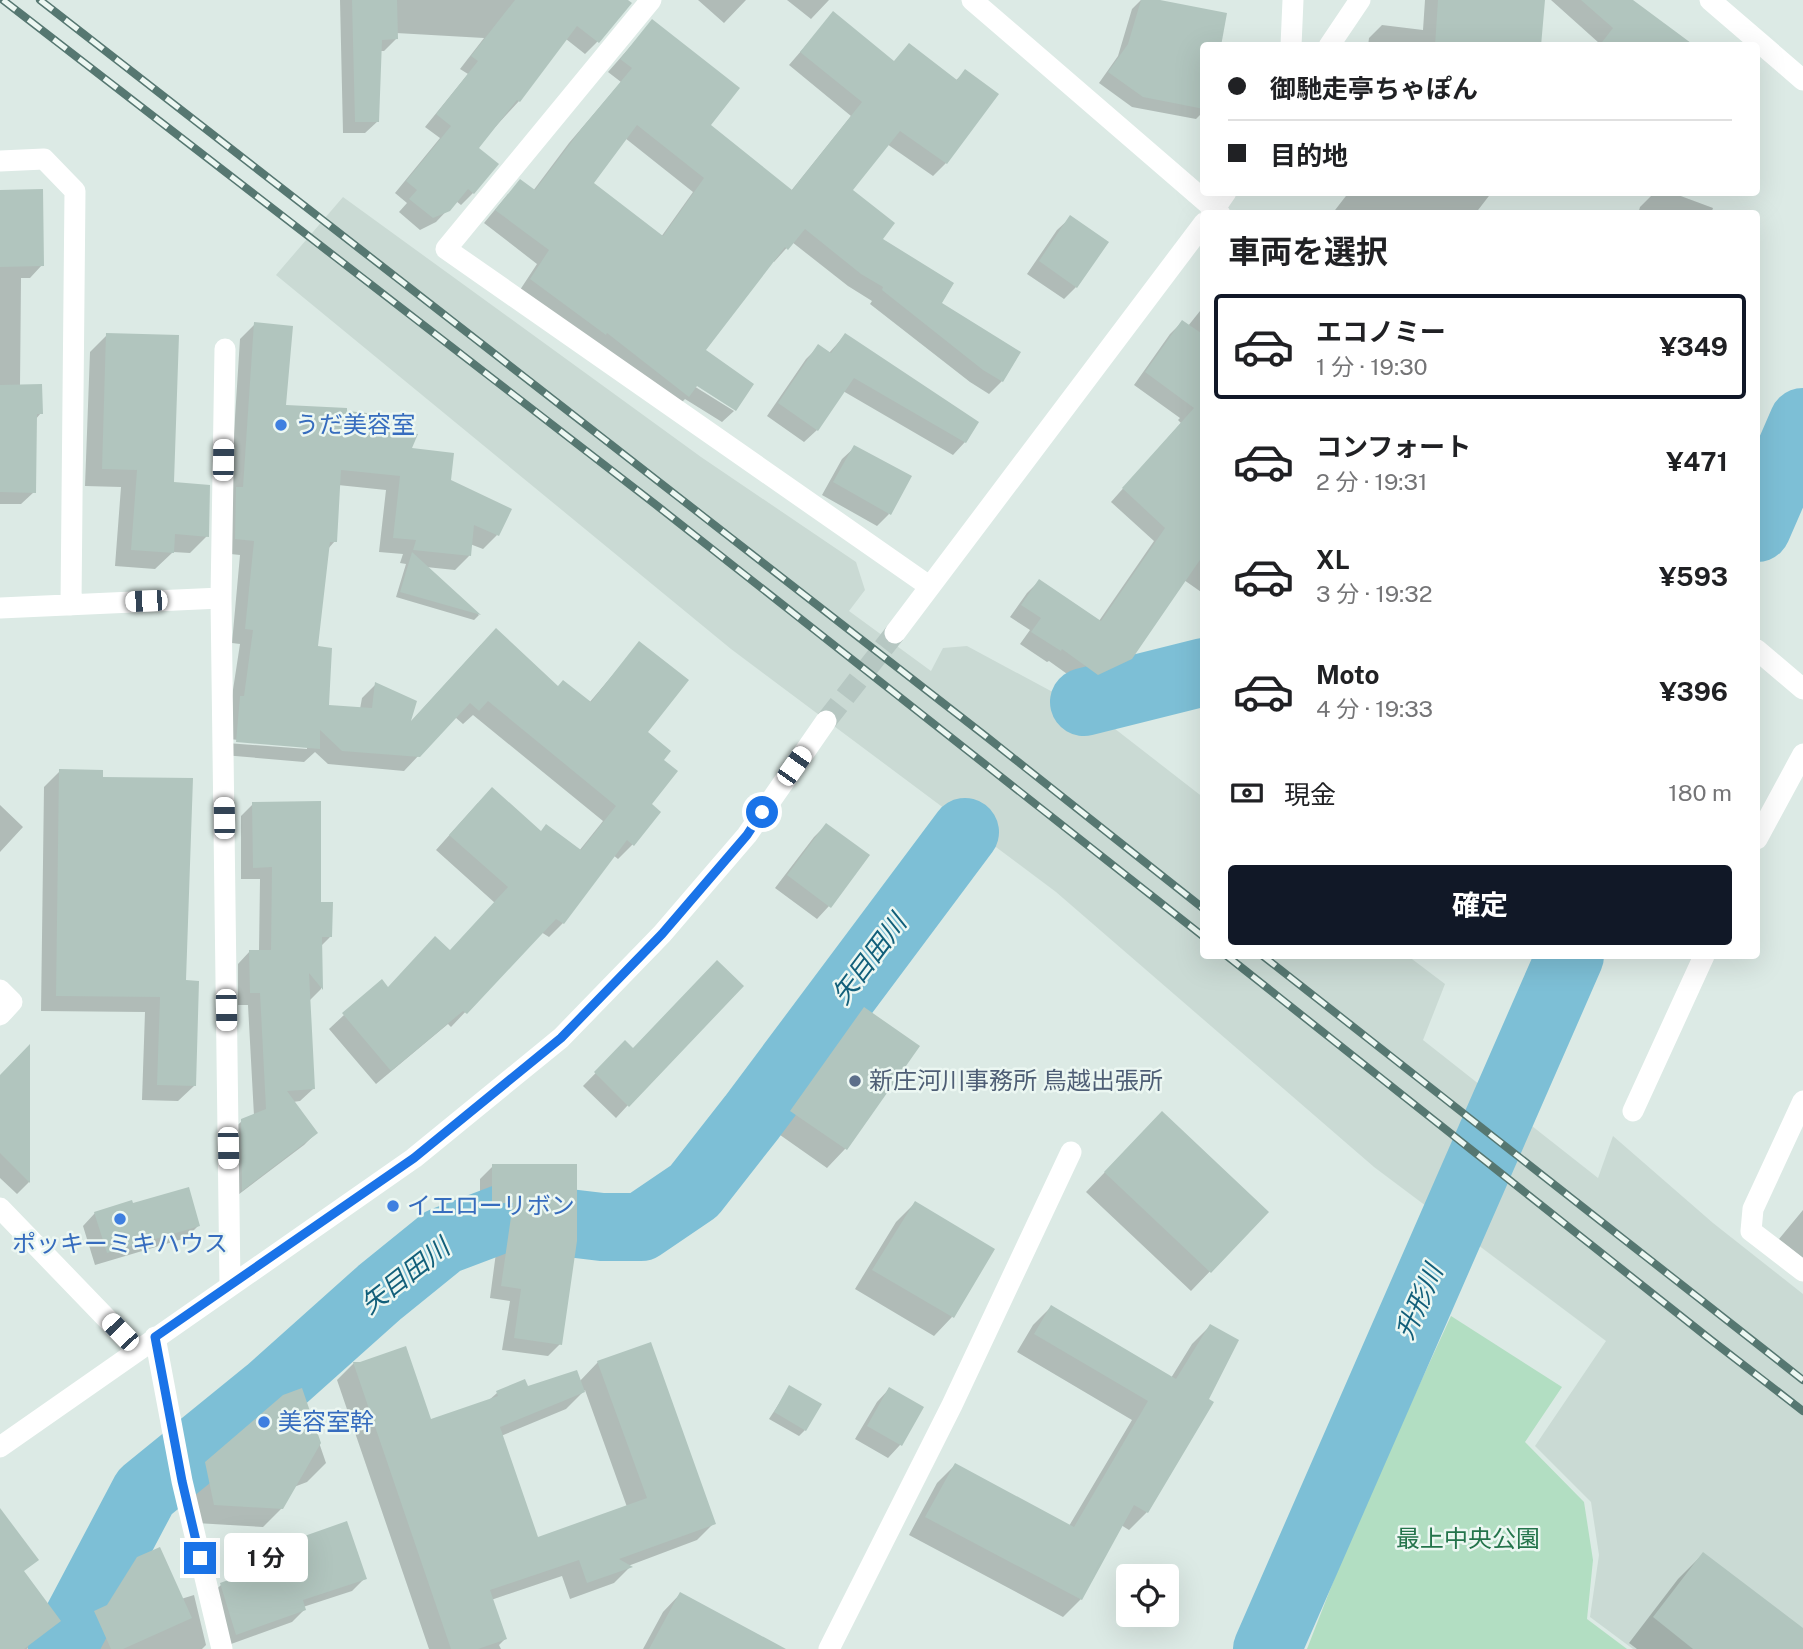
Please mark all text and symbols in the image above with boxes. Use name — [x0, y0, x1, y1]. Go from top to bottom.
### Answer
text: 御馳走亭ちゃぽん — [1270, 73, 1478, 104]
text: 目的地 — [1270, 140, 1348, 171]
text: 車両を選択 — [1228, 233, 1388, 270]
icon: car — [1232, 315, 1295, 378]
text: エコノミー — [1316, 316, 1446, 347]
text: ¥349 — [1659, 331, 1728, 362]
text: 1 分 · 19:30 — [1316, 353, 1428, 380]
place label: うだ美容室 — [295, 410, 415, 438]
marker: うだ美容室 — [273, 417, 289, 433]
icon: car — [1232, 430, 1295, 493]
text: コンフォート — [1316, 431, 1471, 462]
car — [213, 439, 234, 481]
text: ¥471 — [1666, 446, 1728, 477]
text: 2 分 · 19:31 — [1316, 468, 1427, 495]
text: XL — [1316, 544, 1350, 575]
icon: car — [1232, 545, 1295, 608]
text: ¥593 — [1659, 561, 1728, 592]
text: 3 分 · 19:32 — [1316, 580, 1433, 607]
car — [125, 590, 168, 612]
text: Moto — [1316, 659, 1379, 690]
icon: car — [1232, 660, 1295, 723]
text: ¥396 — [1659, 676, 1728, 707]
text: 4 分 · 19:33 — [1316, 695, 1433, 722]
car — [774, 743, 815, 789]
icon: cash — [1228, 774, 1266, 812]
text: 現金 — [1284, 779, 1336, 810]
text: 180 m — [1668, 779, 1732, 806]
route start — [746, 796, 778, 828]
car — [214, 797, 235, 839]
button: 確定 — [1228, 865, 1732, 945]
water label: 矢目田川 — [825, 905, 914, 1010]
car — [216, 989, 237, 1031]
place label: 新庄河川事務所 鳥越出張所 — [869, 1066, 1163, 1094]
marker: 新庄河川事務所 鳥越出張所 — [847, 1073, 863, 1089]
car — [218, 1127, 239, 1169]
place label: イエローリボン — [407, 1191, 575, 1219]
marker: イエローリボン — [385, 1198, 401, 1214]
marker: ポッキーミキハウス — [112, 1211, 128, 1227]
place label: ポッキーミキハウス — [12, 1229, 228, 1257]
water label: 矢目田川 — [354, 1230, 458, 1320]
water label: 升形川 — [1389, 1257, 1450, 1344]
car — [98, 1310, 143, 1354]
place label: 美容室幹 — [278, 1407, 374, 1435]
marker: 美容室幹 — [256, 1414, 272, 1430]
park label: 最上中央公園 — [1396, 1524, 1540, 1552]
callout: 1 分 — [224, 1534, 308, 1582]
route end — [184, 1542, 216, 1574]
text: 1 分 — [247, 1544, 285, 1571]
map controls — [1116, 1564, 1179, 1627]
button: locate — [1116, 1564, 1179, 1627]

